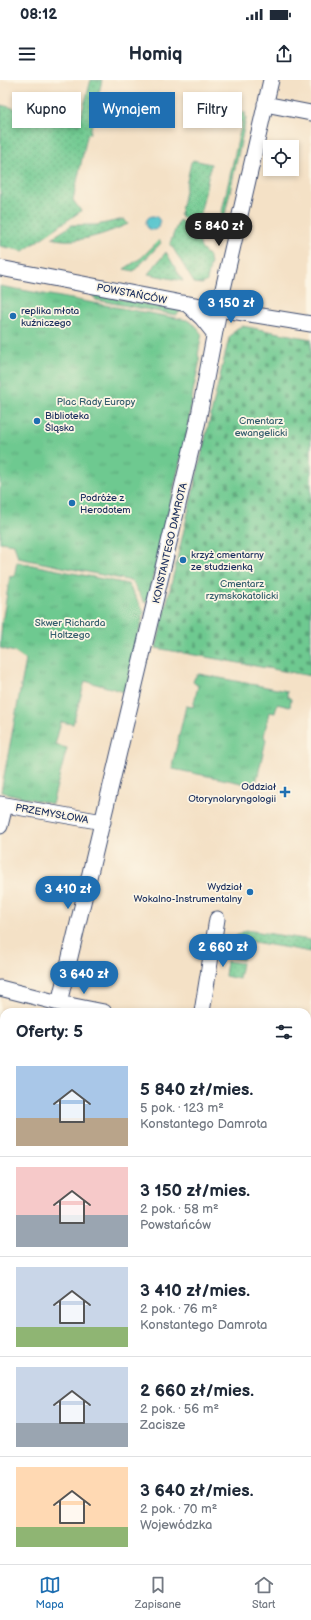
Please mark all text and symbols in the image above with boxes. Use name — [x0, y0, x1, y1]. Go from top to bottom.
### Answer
text: 08:12 — [20, 5, 57, 24]
icon: menu — [16, 43, 38, 65]
icon: share — [273, 43, 295, 65]
text: Homiq — [129, 44, 182, 65]
chip: Kupno — [12, 92, 81, 128]
chip: Wynajem — [89, 92, 175, 128]
chip: Filtry — [183, 92, 242, 128]
map controls — [263, 140, 299, 176]
button: locate — [263, 140, 299, 176]
pin: 5 840 zł — [178, 213, 260, 247]
text: 5 840 zł — [194, 218, 244, 234]
street label: POWSTAŃCÓW — [96, 281, 168, 307]
pin: 3 150 zł — [190, 290, 272, 324]
text: 3 150 zł — [207, 295, 255, 311]
place label: replika młota kuźniczego — [21, 305, 79, 329]
marker: replika młota kuźniczego — [8, 311, 18, 321]
park label: Plac Rady Europy — [57, 396, 136, 408]
place label: Biblioteka Śląska — [45, 410, 89, 434]
park label: Cmentarz ewangelicki — [235, 415, 287, 439]
marker: Biblioteka Śląska — [32, 416, 42, 426]
street label: KONSTANTEGO DAMROTA — [150, 481, 190, 605]
place label: Podróże z Herodotem — [80, 492, 131, 516]
marker: Podróże z Herodotem — [67, 498, 77, 508]
place label: krzyż cmentarny ze studzienką — [191, 549, 264, 573]
marker: krzyż cmentarny ze studzienką — [178, 555, 188, 565]
park label: Cmentarz rzymskokatolicki — [206, 578, 278, 602]
park label: Skwer Richarda Holtzego — [35, 617, 106, 641]
place label: Oddział Otorynolaryngologii — [188, 781, 277, 805]
marker: Oddział Otorynolaryngologii — [279, 786, 291, 798]
street label: PRZEMYSŁOWA — [14, 802, 90, 826]
pin: 3 410 zł — [27, 876, 109, 910]
text: 3 410 zł — [45, 881, 91, 897]
place label: Wydział Wokalno-Instrumentalny — [134, 881, 243, 905]
marker: Wydział Wokalno-Instrumentalny — [245, 887, 255, 897]
pin: 2 660 zł — [182, 934, 264, 968]
text: 2 660 zł — [198, 939, 248, 955]
pin: 3 640 zł — [43, 961, 125, 995]
text: 3 640 zł — [59, 966, 109, 982]
icon: filters — [273, 1021, 295, 1043]
text: Oferty: 5 — [16, 1022, 83, 1042]
text: 5 840 zł/mies. — [140, 1080, 253, 1100]
icon: home — [48, 1082, 96, 1130]
text: 5 pok. · 123 m² — [140, 1100, 224, 1116]
text: Konstantego Damrota — [140, 1116, 267, 1132]
text: 3 150 zł/mies. — [140, 1181, 250, 1201]
icon: home — [48, 1183, 96, 1231]
text: 2 pok. · 58 m² — [140, 1201, 219, 1217]
text: Powstańców — [140, 1217, 211, 1233]
text: 3 410 zł/mies. — [140, 1281, 250, 1301]
icon: home — [48, 1283, 96, 1331]
text: 2 pok. · 76 m² — [140, 1301, 218, 1317]
text: Konstantego Damrota — [140, 1317, 267, 1333]
text: 2 660 zł/mies. — [140, 1381, 254, 1401]
icon: home — [48, 1383, 96, 1431]
text: 2 pok. · 56 m² — [140, 1401, 219, 1417]
text: Zacisze — [140, 1417, 185, 1433]
text: 3 640 zł/mies. — [140, 1481, 253, 1501]
icon: home — [48, 1483, 96, 1531]
text: 2 pok. · 70 m² — [140, 1501, 217, 1517]
text: Wojewódzka — [140, 1517, 212, 1533]
tab: Mapa — [35, 1574, 64, 1611]
tab: Zapisane — [135, 1574, 181, 1611]
tab: Start — [252, 1574, 275, 1611]

